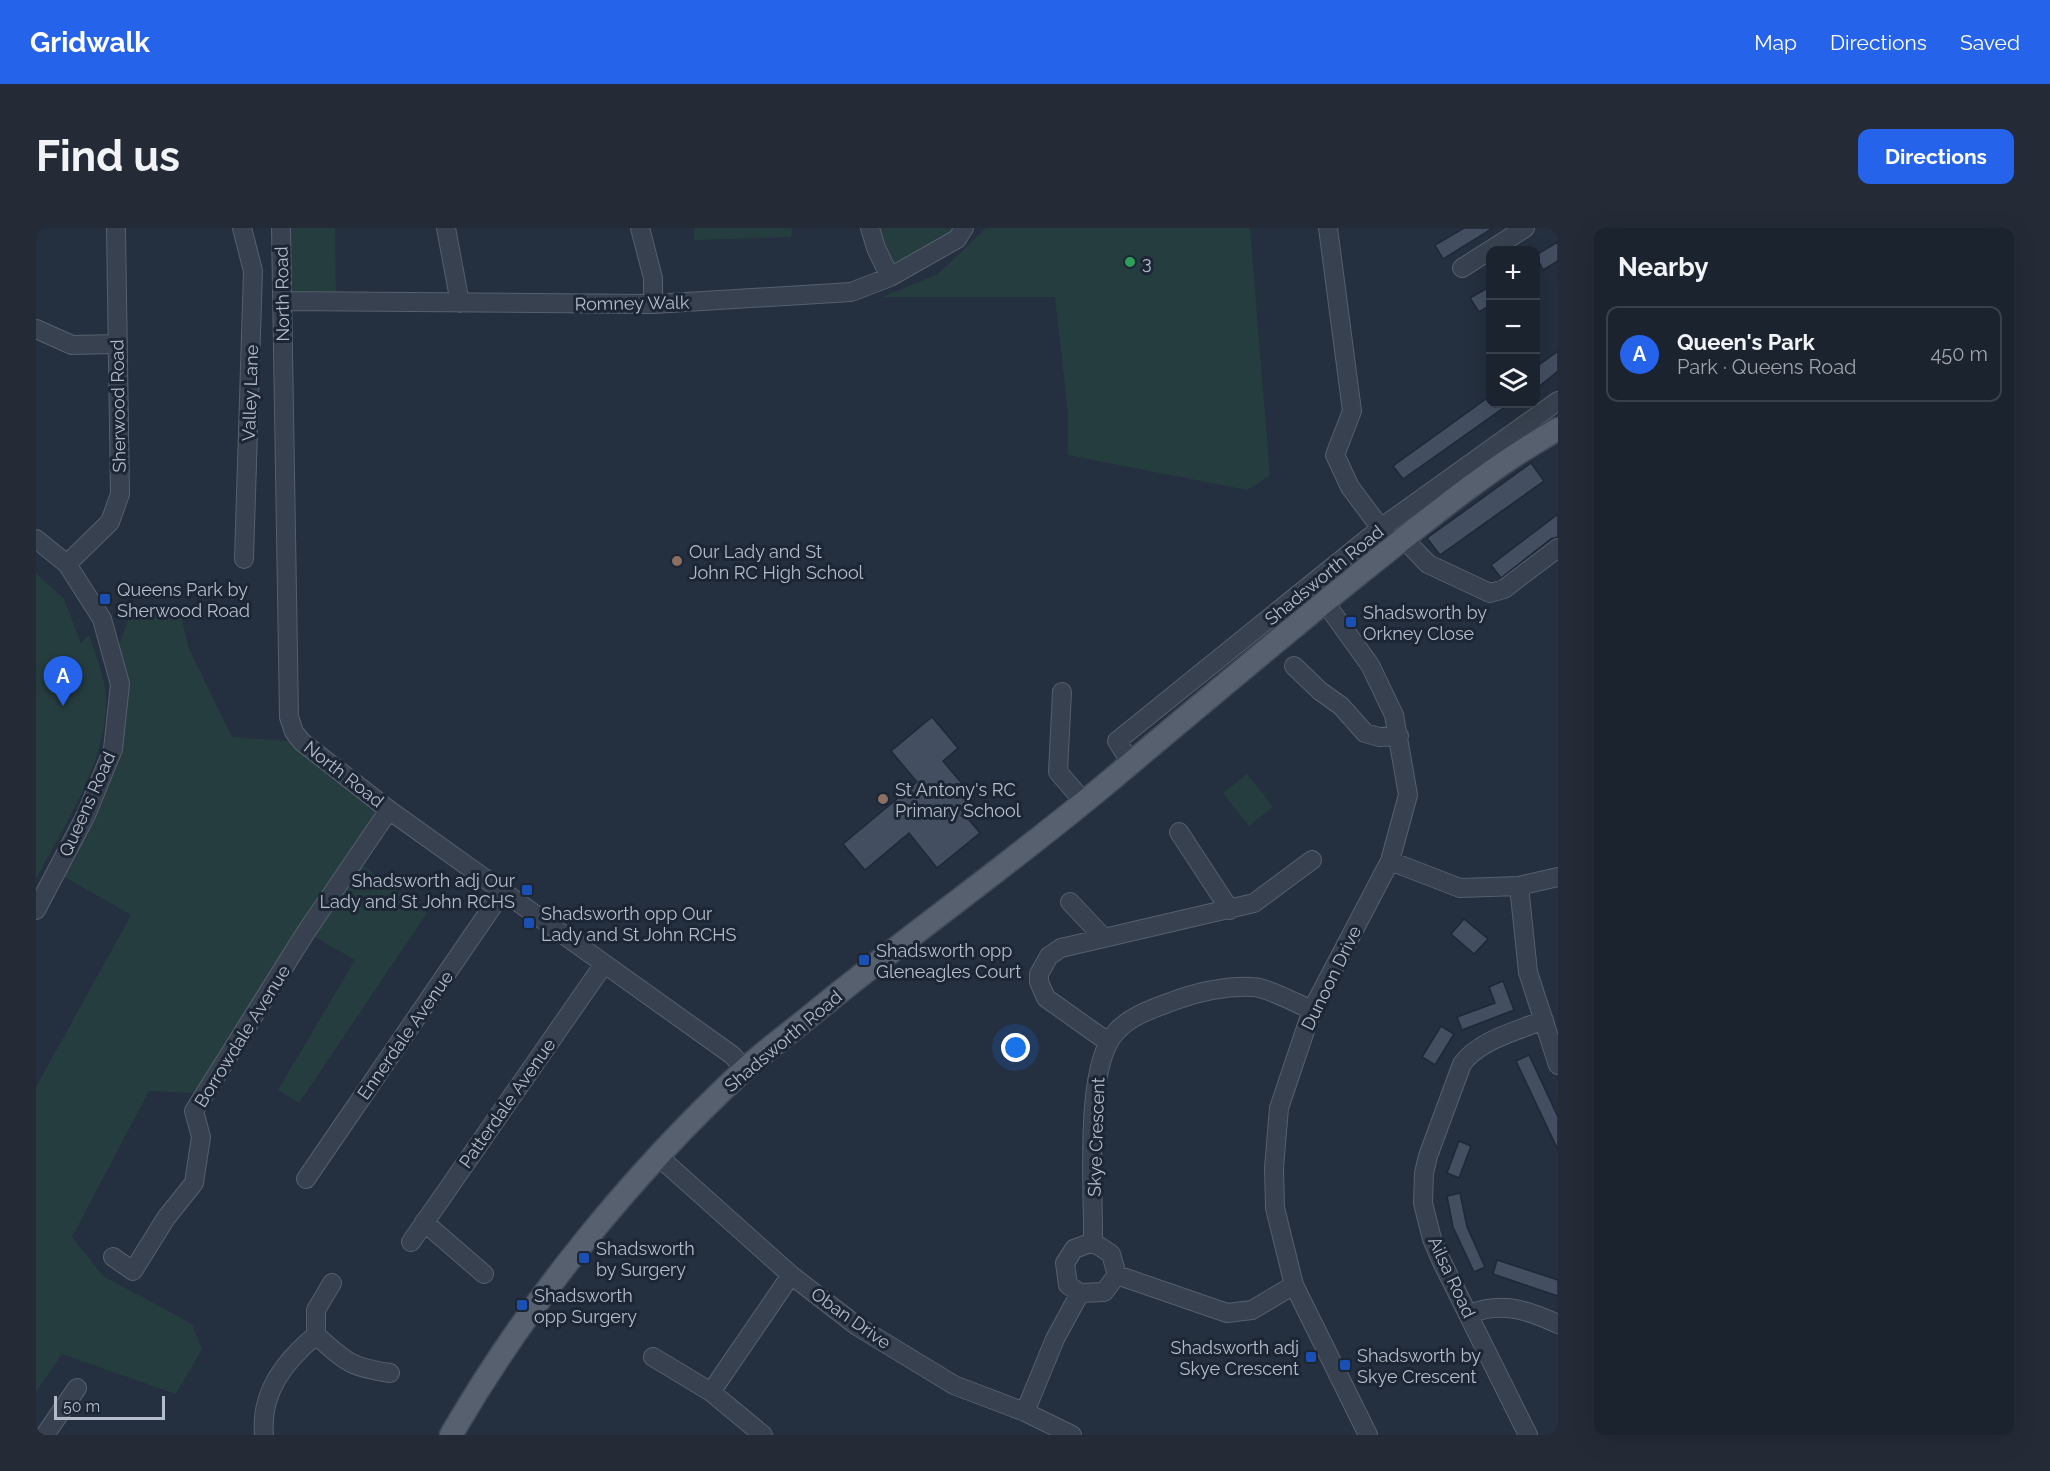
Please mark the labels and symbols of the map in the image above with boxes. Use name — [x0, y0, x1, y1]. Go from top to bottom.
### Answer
street label: North Road — [271, 246, 293, 342]
place label: 3 — [1142, 252, 1152, 273]
marker: 3 — [1123, 255, 1137, 269]
street label: Romney Walk — [574, 291, 690, 315]
street label: Sherwood Road — [106, 339, 130, 473]
street label: Valley Lane — [238, 344, 262, 442]
street label: Shadsworth Road — [1260, 521, 1388, 629]
place label: Our Lady and St John RC High School — [689, 541, 864, 583]
marker: Our Lady and St John RC High School — [670, 554, 684, 568]
place label: Queens Park by Sherwood Road — [117, 579, 250, 621]
marker: Queens Park by Sherwood Road — [98, 592, 112, 606]
place label: Shadsworth by Orkney Close — [1363, 602, 1487, 644]
marker: Shadsworth by Orkney Close — [1344, 615, 1358, 629]
pin: A — [44, 656, 82, 706]
street label: North Road — [300, 736, 388, 812]
street label: Queens Road — [55, 748, 119, 860]
place label: St Antony's RC Primary School — [895, 779, 1021, 821]
marker: St Antony's RC Primary School — [876, 792, 890, 806]
place label: Shadsworth adj Our Lady and St John RCHS — [320, 870, 516, 912]
marker: Shadsworth adj Our Lady and St John RCHS — [520, 883, 534, 897]
place label: Shadsworth opp Our Lady and St John RCHS — [541, 903, 737, 945]
marker: Shadsworth opp Our Lady and St John RCHS — [522, 916, 536, 930]
street label: Dunoon Drive — [1297, 922, 1366, 1034]
place label: Shadsworth opp Gleneagles Court — [876, 940, 1021, 982]
marker: Shadsworth opp Gleneagles Court — [857, 953, 871, 967]
street label: Borrowdale Avenue — [190, 961, 294, 1111]
street label: Ennerdale Avenue — [353, 966, 457, 1103]
street label: Shadsworth Road — [720, 986, 846, 1096]
your location — [1001, 1033, 1030, 1062]
street label: Patterdale Avenue — [455, 1034, 560, 1172]
street label: Skye Crescent — [1083, 1077, 1109, 1197]
street label: Ailsa Road — [1424, 1233, 1480, 1321]
place label: Shadsworth by Surgery — [596, 1238, 695, 1280]
marker: Shadsworth by Surgery — [577, 1251, 591, 1265]
street label: Oban Drive — [807, 1283, 895, 1353]
place label: Shadsworth opp Surgery — [534, 1285, 637, 1327]
marker: Shadsworth opp Surgery — [515, 1298, 529, 1312]
place label: Shadsworth adj Skye Crescent — [1171, 1337, 1299, 1379]
place label: Shadsworth by Skye Crescent — [1357, 1345, 1481, 1387]
marker: Shadsworth adj Skye Crescent — [1304, 1350, 1318, 1364]
marker: Shadsworth by Skye Crescent — [1338, 1358, 1352, 1372]
scale bar — [54, 1393, 165, 1420]

